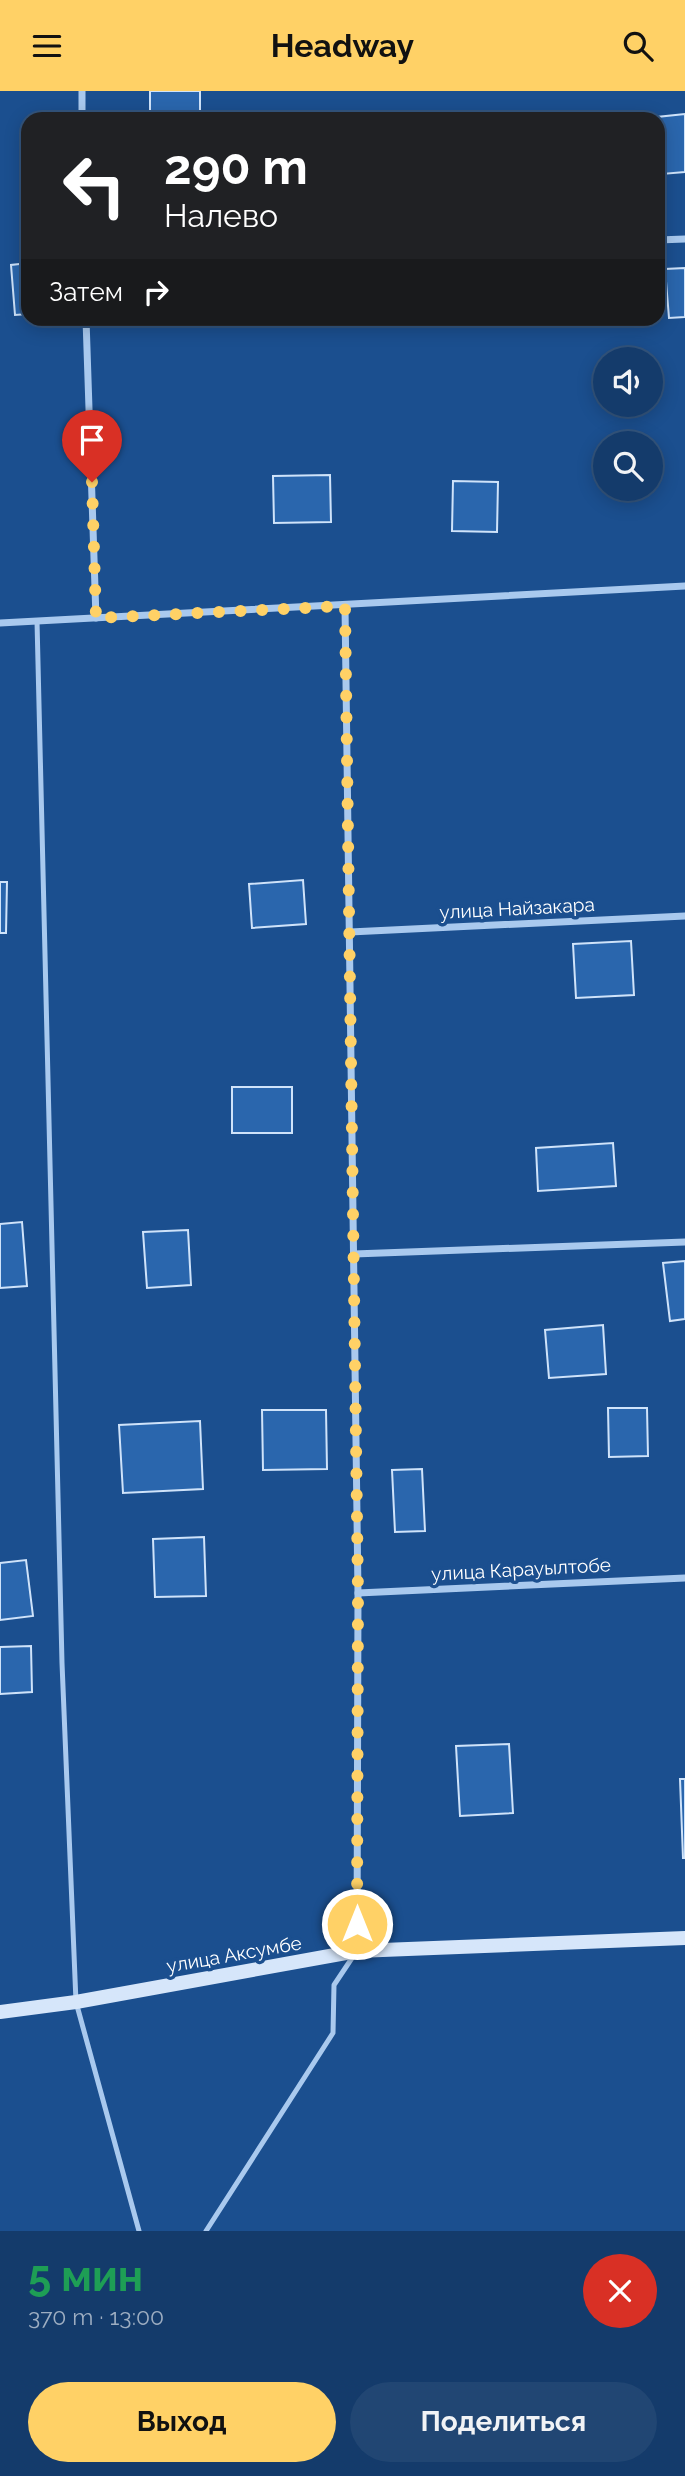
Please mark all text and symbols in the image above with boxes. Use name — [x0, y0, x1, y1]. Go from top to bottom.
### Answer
icon: menu — [28, 27, 66, 65]
text: Headway — [271, 27, 414, 64]
icon: search — [619, 27, 657, 65]
text: 290 m — [164, 138, 308, 195]
icon: left — [49, 140, 140, 231]
text: Налево — [164, 197, 278, 234]
icon: right — [137, 273, 175, 311]
text: Затем — [49, 277, 123, 307]
map controls — [593, 347, 663, 501]
button: sound — [593, 347, 663, 417]
pin — [62, 410, 122, 482]
icon: arrive — [73, 421, 111, 459]
button: search — [593, 431, 663, 501]
street label: улица Найзакара — [439, 893, 595, 923]
street label: улица Карауылтобе — [431, 1553, 611, 1585]
position arrow — [320, 1887, 394, 1961]
street label: улица Аксумбе — [165, 1931, 303, 1977]
text: 5 мин — [28, 2252, 143, 2301]
button: close — [583, 2254, 657, 2328]
text: 370 m · 13:00 — [28, 2303, 164, 2330]
button: Выход — [28, 2382, 336, 2462]
button: Поделиться — [350, 2382, 657, 2462]

